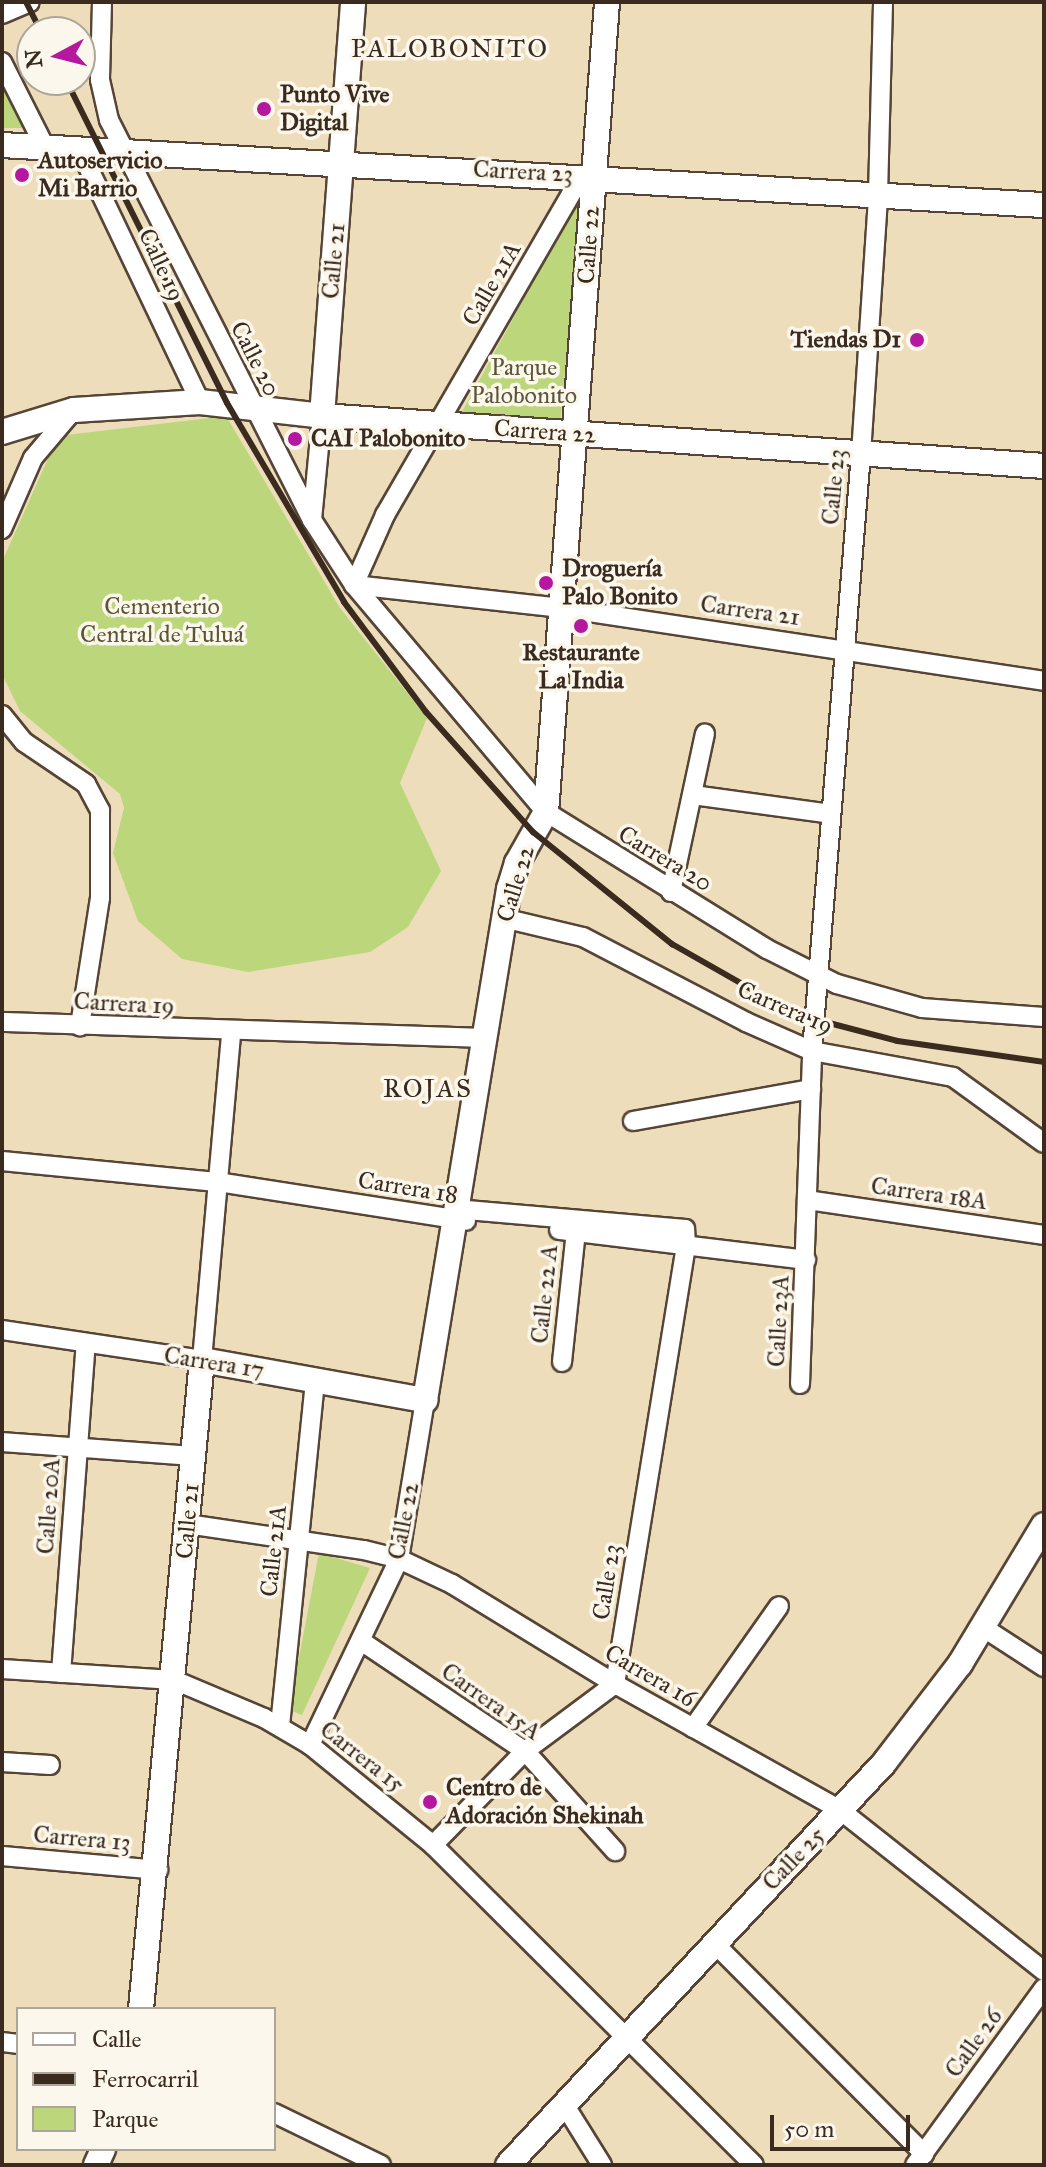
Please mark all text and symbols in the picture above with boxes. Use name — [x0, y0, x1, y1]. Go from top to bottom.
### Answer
north arrow — [16, 16, 96, 96]
district label: PALOBONITO — [351, 33, 549, 65]
text: N — [19, 48, 48, 70]
place label: Punto Vive Digital — [280, 81, 390, 137]
marker: Punto Vive Digital — [255, 100, 273, 118]
place label: Autoservicio Mi Barrio — [38, 147, 162, 203]
street label: Carrera 23 — [472, 155, 574, 189]
marker: Autoservicio Mi Barrio — [13, 166, 31, 184]
street label: Calle 22 — [572, 205, 606, 285]
street label: Calle 21 — [316, 222, 352, 300]
street label: Calle 19 — [132, 224, 190, 306]
street label: Calle 21A — [457, 237, 527, 331]
street label: Calle 20 — [224, 317, 286, 401]
place label: Tiendas D1 — [791, 326, 901, 354]
marker: Tiendas D1 — [908, 331, 926, 349]
park label: Parque Palobonito — [471, 354, 577, 410]
street label: Carrera 22 — [493, 414, 597, 450]
place label: CAI Palobonito — [311, 425, 465, 453]
marker: CAI Palobonito — [286, 430, 304, 448]
street label: Calle 23 — [816, 448, 852, 526]
place label: Droguería Palo Bonito — [562, 555, 678, 611]
marker: Droguería Palo Bonito — [537, 574, 555, 592]
street label: Carrera 21 — [699, 590, 801, 632]
park label: Cementerio Central de Tuluá — [80, 593, 244, 649]
marker: Restaurante La India — [572, 617, 590, 635]
place label: Restaurante La India — [522, 639, 640, 695]
street label: Carrera 20 — [613, 820, 717, 898]
street label: Calle 22 — [491, 842, 541, 926]
street label: Carrera 19 — [733, 975, 837, 1041]
street label: Carrera 19 — [73, 987, 175, 1021]
district label: ROJAS — [383, 1073, 473, 1105]
street label: Carrera 18 — [356, 1166, 460, 1210]
street label: Carrera 18A — [869, 1172, 989, 1216]
street label: Calle 22 A — [525, 1243, 565, 1345]
street label: Calle 23A — [762, 1274, 796, 1368]
street label: Carrera 17 — [162, 1341, 266, 1385]
street label: Calle 20A — [31, 1457, 67, 1555]
street label: Calle 22 — [382, 1480, 426, 1562]
street label: Calle 21 — [170, 1482, 206, 1560]
street label: Calle 21A — [255, 1504, 293, 1598]
street label: Calle 23 — [587, 1542, 627, 1622]
street label: Carrera 16 — [599, 1638, 701, 1714]
street label: Carrera 15A — [436, 1657, 546, 1747]
street label: Carrera 15 — [314, 1715, 410, 1799]
place label: Centro de Adoración Shekinah — [446, 1774, 644, 1830]
marker: Centro de Adoración Shekinah — [421, 1793, 439, 1811]
street label: Carrera 13 — [32, 1820, 132, 1858]
street label: Calle 25 — [757, 1821, 831, 1897]
street label: Calle 26 — [939, 2003, 1009, 2083]
legend — [16, 2007, 276, 2151]
text: Calle — [92, 2024, 141, 2054]
text: Ferrocarril — [92, 2064, 199, 2094]
scale bar — [774, 2099, 914, 2149]
text: Parque — [92, 2104, 159, 2134]
text: 50 m — [784, 2114, 834, 2144]

